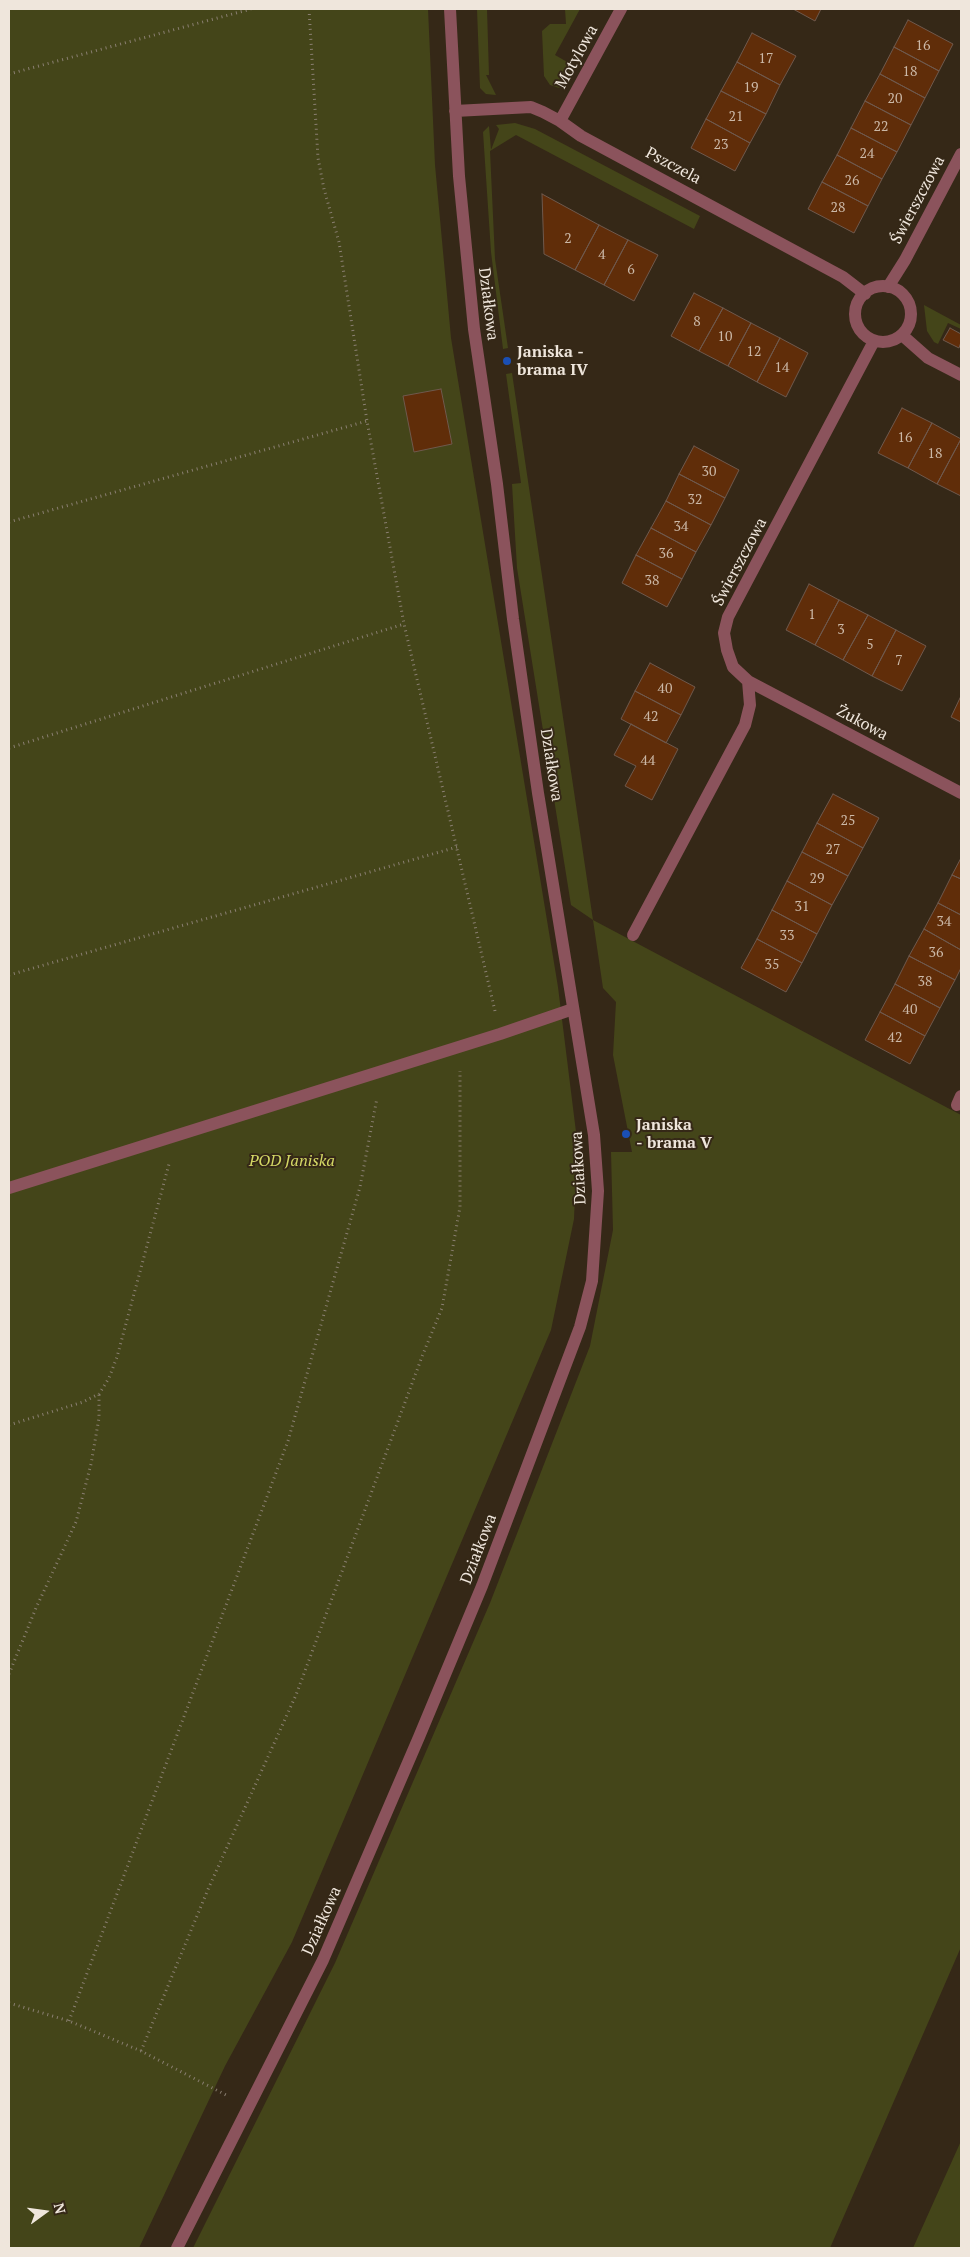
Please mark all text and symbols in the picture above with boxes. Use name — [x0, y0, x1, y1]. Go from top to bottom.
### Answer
street label: Motylowa — [552, 22, 602, 92]
house number: 16 — [916, 38, 930, 54]
house number: 17 — [759, 51, 773, 67]
house number: 18 — [903, 64, 917, 80]
house number: 19 — [744, 80, 758, 96]
house number: 20 — [888, 91, 902, 107]
house number: 21 — [729, 109, 743, 125]
house number: 22 — [874, 119, 888, 135]
house number: 23 — [714, 137, 728, 153]
street label: Pszczela — [642, 143, 704, 189]
house number: 24 — [860, 146, 874, 162]
street label: Świerszczowa — [887, 153, 949, 247]
house number: 26 — [845, 173, 859, 189]
house number: 28 — [831, 200, 845, 216]
house number: 2 — [564, 231, 572, 247]
house number: 4 — [598, 247, 606, 263]
house number: 6 — [627, 262, 635, 278]
street label: Działkowa — [474, 266, 502, 342]
house number: 8 — [693, 314, 701, 330]
house number: 10 — [718, 329, 732, 345]
place label: Janiska - brama IV — [517, 342, 588, 380]
house number: 12 — [747, 344, 761, 360]
marker: Janiska - brama IV — [501, 355, 513, 367]
house number: 14 — [775, 360, 789, 376]
house number: 16 — [898, 430, 912, 446]
house number: 18 — [928, 446, 942, 462]
house number: 30 — [702, 464, 716, 480]
house number: 32 — [688, 492, 702, 508]
street label: Świerszczowa — [709, 515, 771, 609]
house number: 34 — [674, 519, 688, 535]
house number: 36 — [659, 546, 673, 562]
house number: 38 — [645, 573, 659, 589]
house number: 1 — [808, 607, 816, 623]
house number: 3 — [837, 622, 845, 638]
house number: 5 — [866, 637, 874, 653]
house number: 7 — [895, 653, 903, 669]
house number: 40 — [658, 681, 672, 697]
street label: Żukowa — [833, 702, 891, 744]
house number: 42 — [644, 709, 658, 725]
street label: Działkowa — [536, 727, 566, 803]
house number: 44 — [641, 753, 655, 769]
house number: 25 — [841, 813, 855, 829]
house number: 27 — [826, 842, 840, 858]
house number: 29 — [810, 871, 824, 887]
house number: 31 — [795, 899, 809, 915]
house number: 34 — [937, 914, 951, 930]
house number: 33 — [780, 928, 794, 944]
house number: 36 — [929, 945, 943, 961]
house number: 35 — [765, 957, 779, 973]
house number: 38 — [918, 974, 932, 990]
house number: 40 — [903, 1002, 917, 1018]
house number: 42 — [888, 1030, 902, 1046]
place label: Janiska - brama V — [636, 1115, 712, 1153]
marker: Janiska - brama V — [620, 1128, 632, 1140]
street label: Działkowa — [567, 1131, 591, 1205]
park label: POD Janiska — [249, 1151, 335, 1171]
street label: Działkowa — [457, 1511, 501, 1587]
street label: Działkowa — [298, 1884, 346, 1958]
north arrow — [20, 2187, 70, 2237]
text: N — [50, 2201, 71, 2216]

